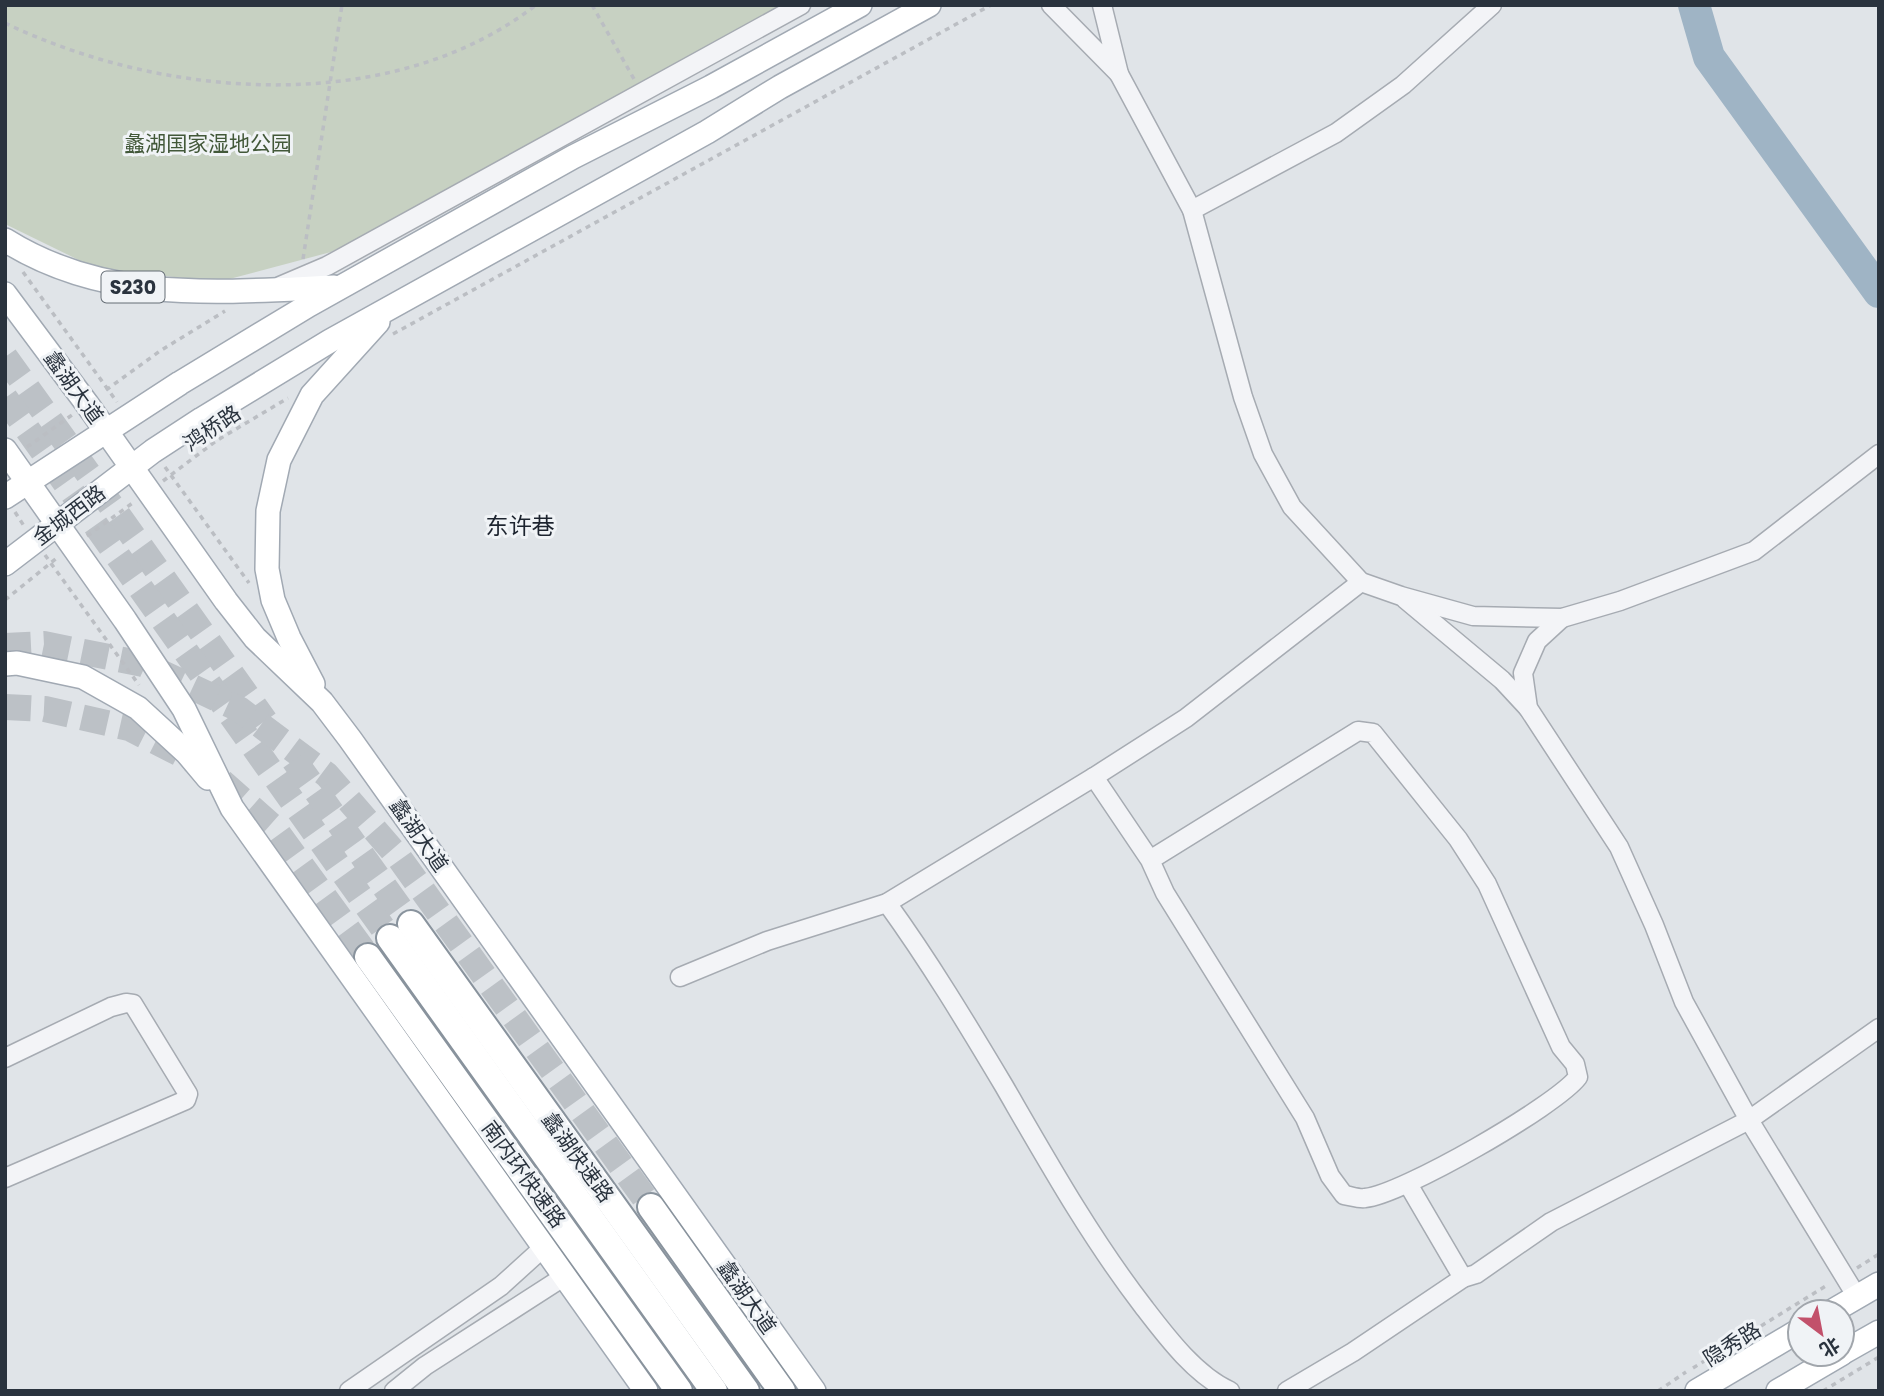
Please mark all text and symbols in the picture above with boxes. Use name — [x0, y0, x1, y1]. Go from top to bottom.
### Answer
park label: 蠡湖国家湿地公园 — [124, 129, 292, 158]
road number: S230 — [102, 272, 164, 302]
street label: 蠡湖大道 — [38, 344, 110, 430]
street label: 鸿桥路 — [178, 398, 246, 458]
street label: 金城西路 — [27, 478, 111, 552]
district label: 东许巷 — [486, 510, 555, 542]
street label: 蠡湖大道 — [383, 792, 455, 878]
street label: 蠡湖快速路 — [535, 1106, 621, 1208]
street label: 南内环快速路 — [475, 1115, 573, 1233]
street label: 蠡湖大道 — [711, 1254, 783, 1340]
north arrow — [1786, 1298, 1856, 1368]
street label: 隐秀路 — [1698, 1315, 1766, 1373]
text: 北 — [1815, 1331, 1845, 1363]

